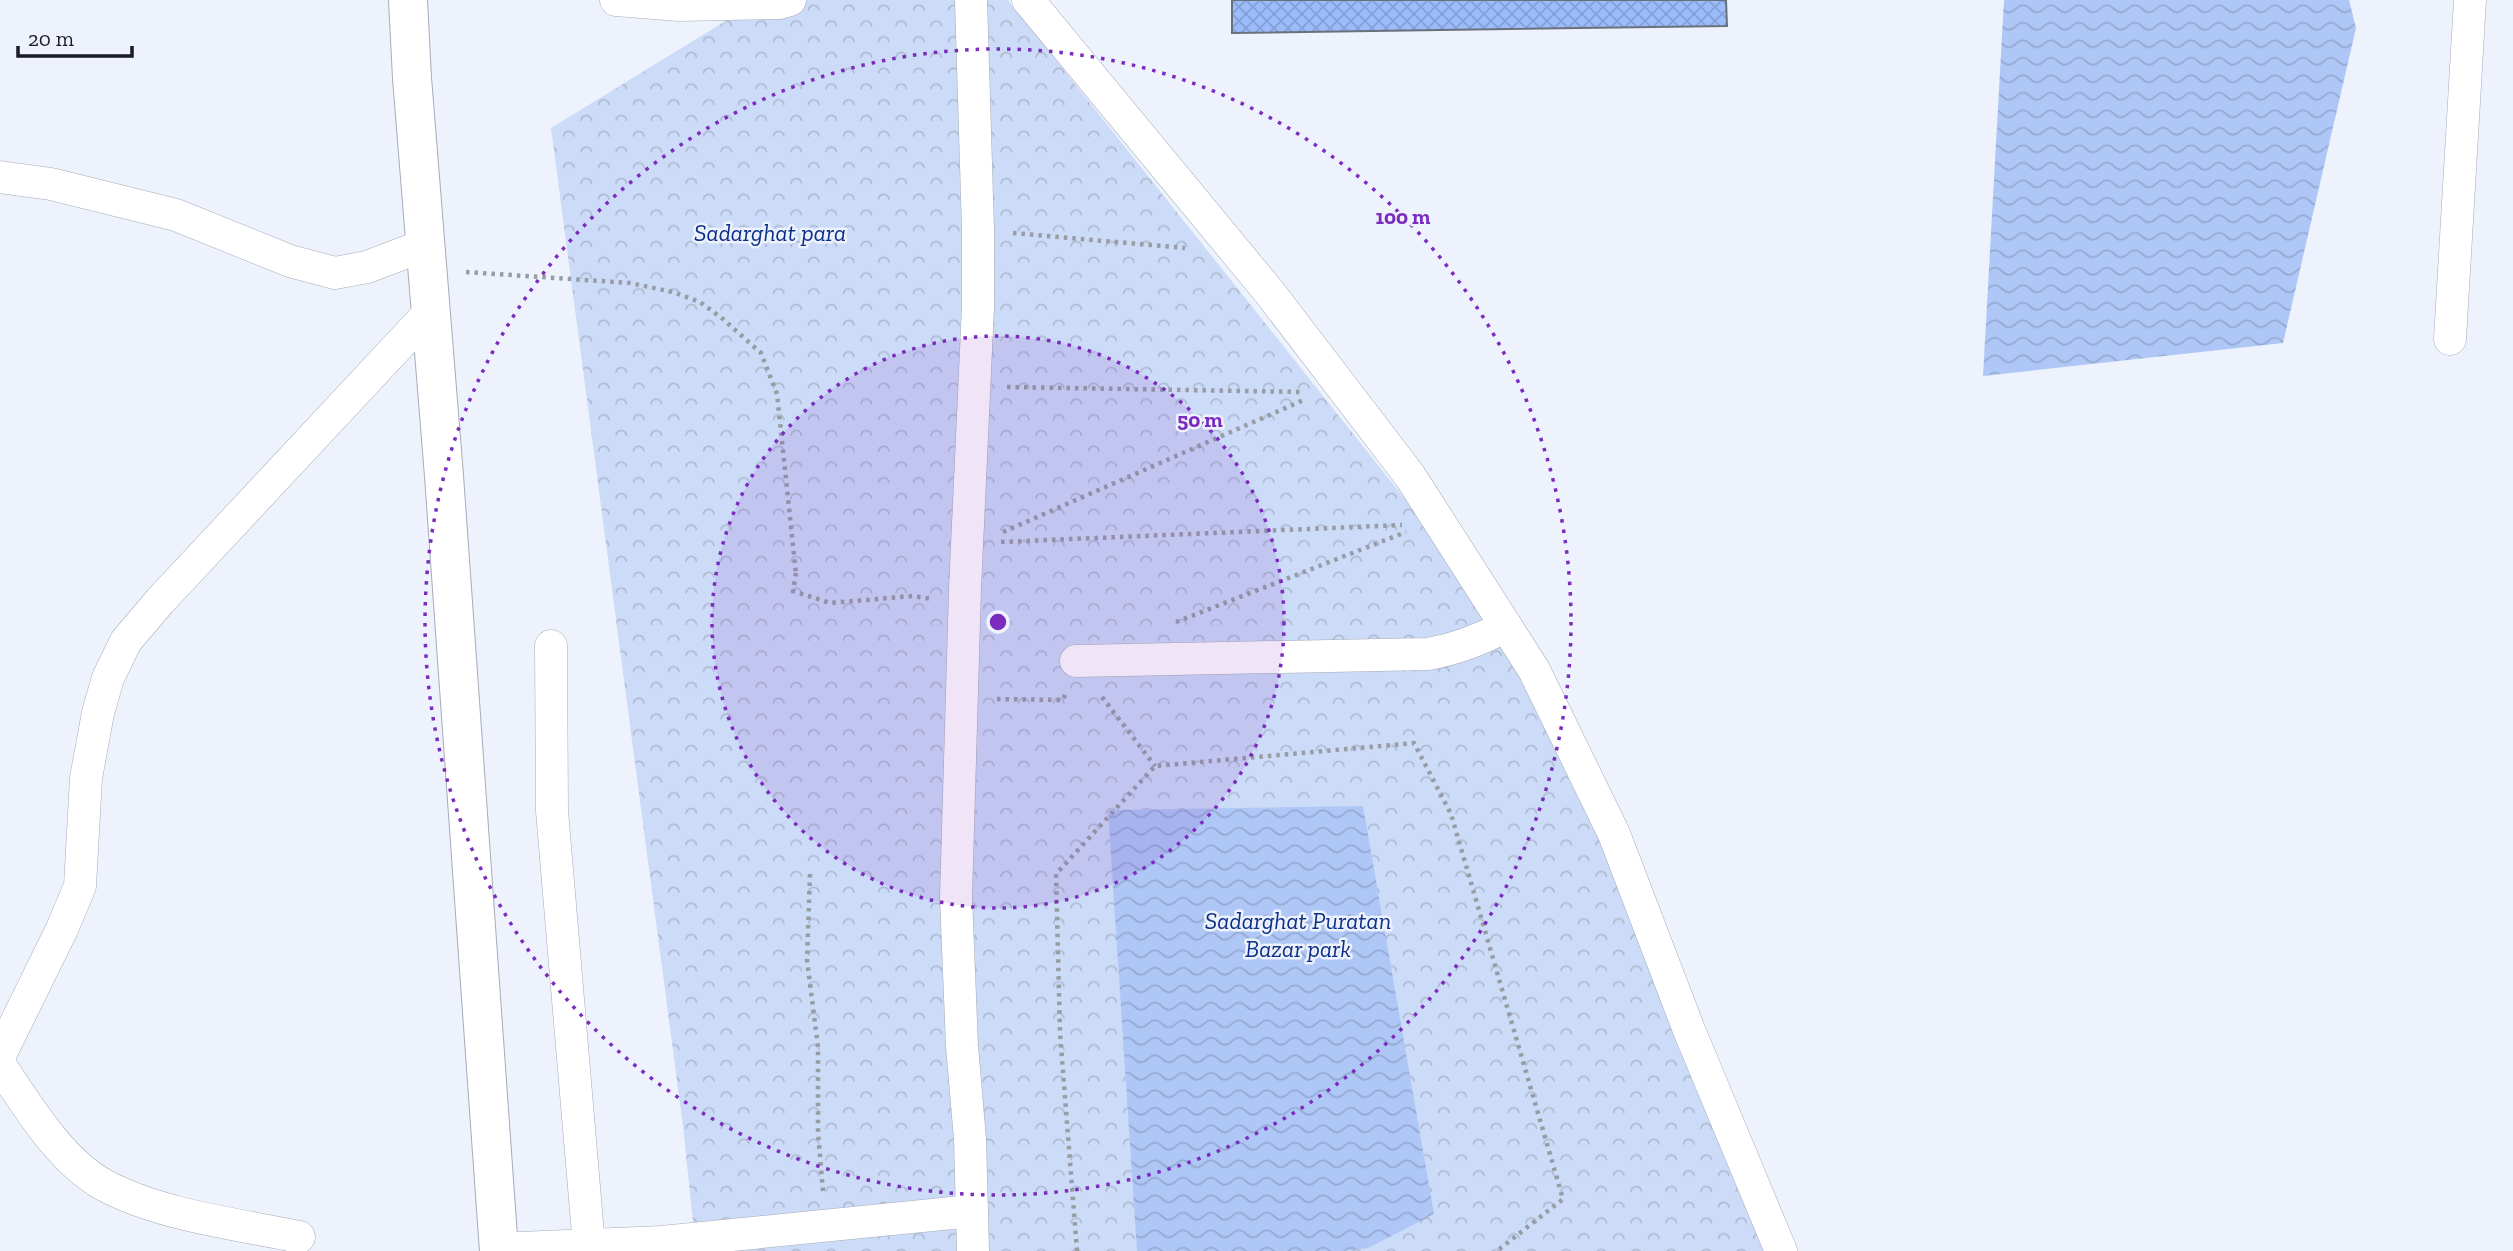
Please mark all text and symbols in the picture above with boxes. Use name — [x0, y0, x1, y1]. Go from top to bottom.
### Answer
scale bar — [18, 14, 131, 58]
text: 20 m — [28, 26, 74, 51]
text: 100 m — [1376, 204, 1431, 229]
park label: Sadarghat para — [694, 218, 846, 247]
text: 50 m — [1177, 407, 1223, 432]
centre of rings — [986, 610, 1010, 634]
park label: Sadarghat Puratan Bazar park — [1205, 906, 1391, 963]

